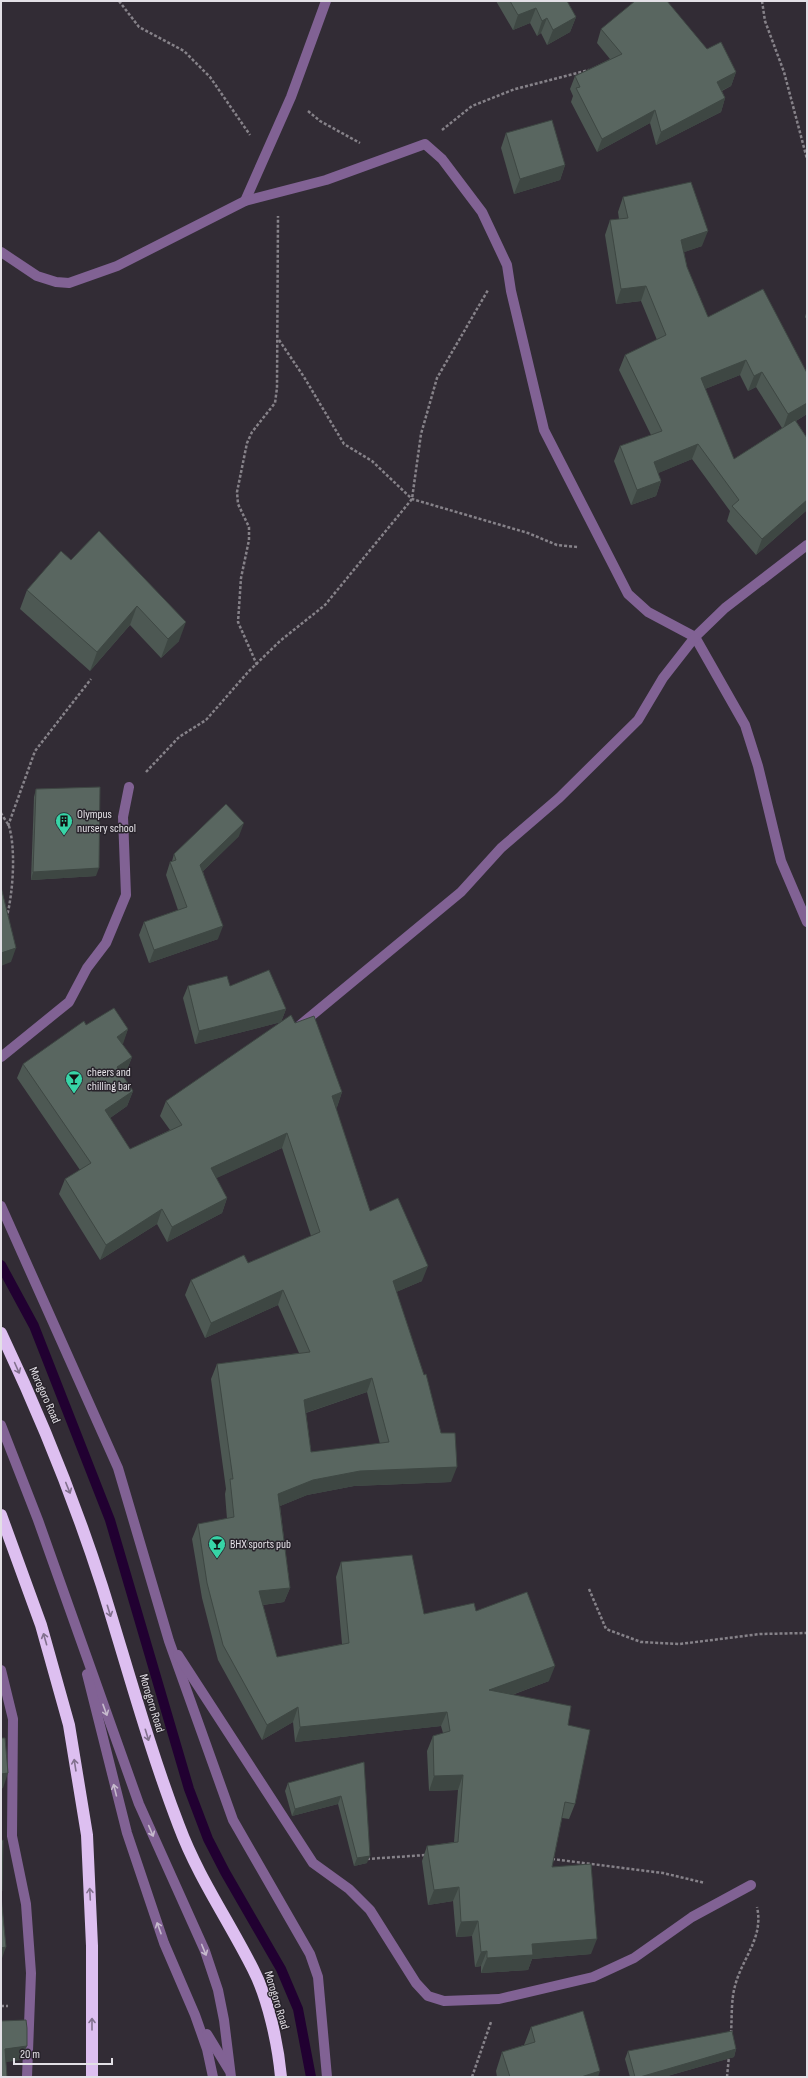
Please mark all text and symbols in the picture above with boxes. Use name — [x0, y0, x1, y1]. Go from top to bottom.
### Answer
place label: Olympus nursery school — [77, 807, 136, 836]
building icon: Olympus nursery school — [54, 811, 74, 836]
place label: cheers and chilling bar — [87, 1065, 132, 1094]
bar icon: cheers and chilling bar — [64, 1069, 84, 1094]
one-way arrow — [14, 1361, 22, 1373]
street label: Morogoro Road — [25, 1365, 64, 1426]
one-way arrow — [64, 1481, 72, 1493]
bar icon: BHX sports pub — [207, 1534, 227, 1559]
place label: BHX sports pub — [230, 1537, 291, 1552]
one-way arrow — [106, 1604, 113, 1617]
one-way arrow — [41, 1633, 48, 1646]
street label: Morogoro Road — [136, 1672, 167, 1734]
one-way arrow — [102, 1703, 110, 1715]
one-way arrow — [144, 1729, 151, 1742]
one-way arrow — [71, 1759, 79, 1772]
one-way arrow — [111, 1784, 119, 1797]
one-way arrow — [147, 1825, 155, 1837]
one-way arrow — [86, 1888, 93, 1901]
one-way arrow — [154, 1922, 162, 1934]
one-way arrow — [201, 1943, 208, 1955]
street label: Morogoro Road — [261, 1969, 292, 2031]
one-way arrow — [88, 2018, 96, 2031]
scale bar — [14, 2040, 112, 2066]
text: 20 m — [20, 2047, 40, 2062]

